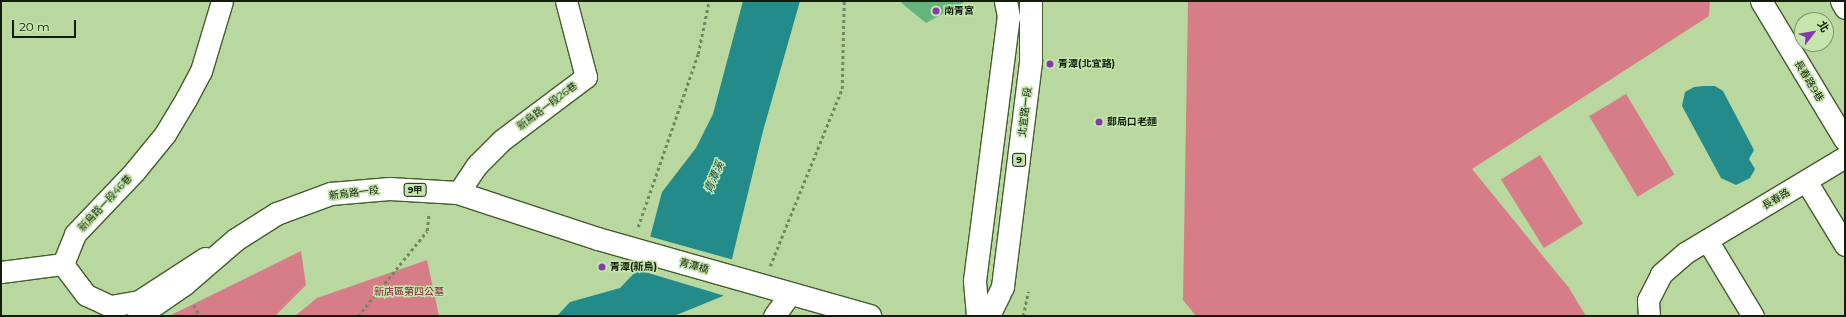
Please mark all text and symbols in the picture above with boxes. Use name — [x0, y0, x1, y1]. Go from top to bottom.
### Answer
place label: 南青宮 — [944, 5, 974, 17]
marker: 南青宮 — [931, 6, 941, 16]
scale bar — [14, 12, 78, 38]
north arrow — [1794, 12, 1834, 52]
text: 北 — [1815, 18, 1832, 35]
text: 20 m — [19, 19, 50, 34]
place label: 青潭(北宜路) — [1058, 58, 1115, 70]
street label: 長春路9巷 — [1792, 58, 1826, 104]
marker: 青潭(北宜路) — [1045, 59, 1055, 69]
street label: 新烏路一段26巷 — [515, 80, 579, 132]
street label: 北宜路一段 — [1016, 86, 1034, 138]
place label: 郵局口老麵 — [1107, 116, 1157, 128]
marker: 郵局口老麵 — [1094, 117, 1104, 127]
road number: 9 — [1012, 153, 1026, 167]
water label: 青潭溪 — [701, 159, 727, 195]
street label: 新烏路一段46巷 — [76, 172, 134, 234]
road number: 9甲 — [403, 183, 427, 197]
street label: 新烏路一段 — [328, 184, 380, 202]
street label: 長春路 — [1760, 186, 1792, 212]
street label: 青潭橋 — [678, 256, 710, 276]
place label: 青潭(新烏) — [610, 261, 657, 273]
marker: 青潭(新烏) — [597, 262, 607, 272]
park label: 新店區第四公墓 — [374, 286, 444, 298]

